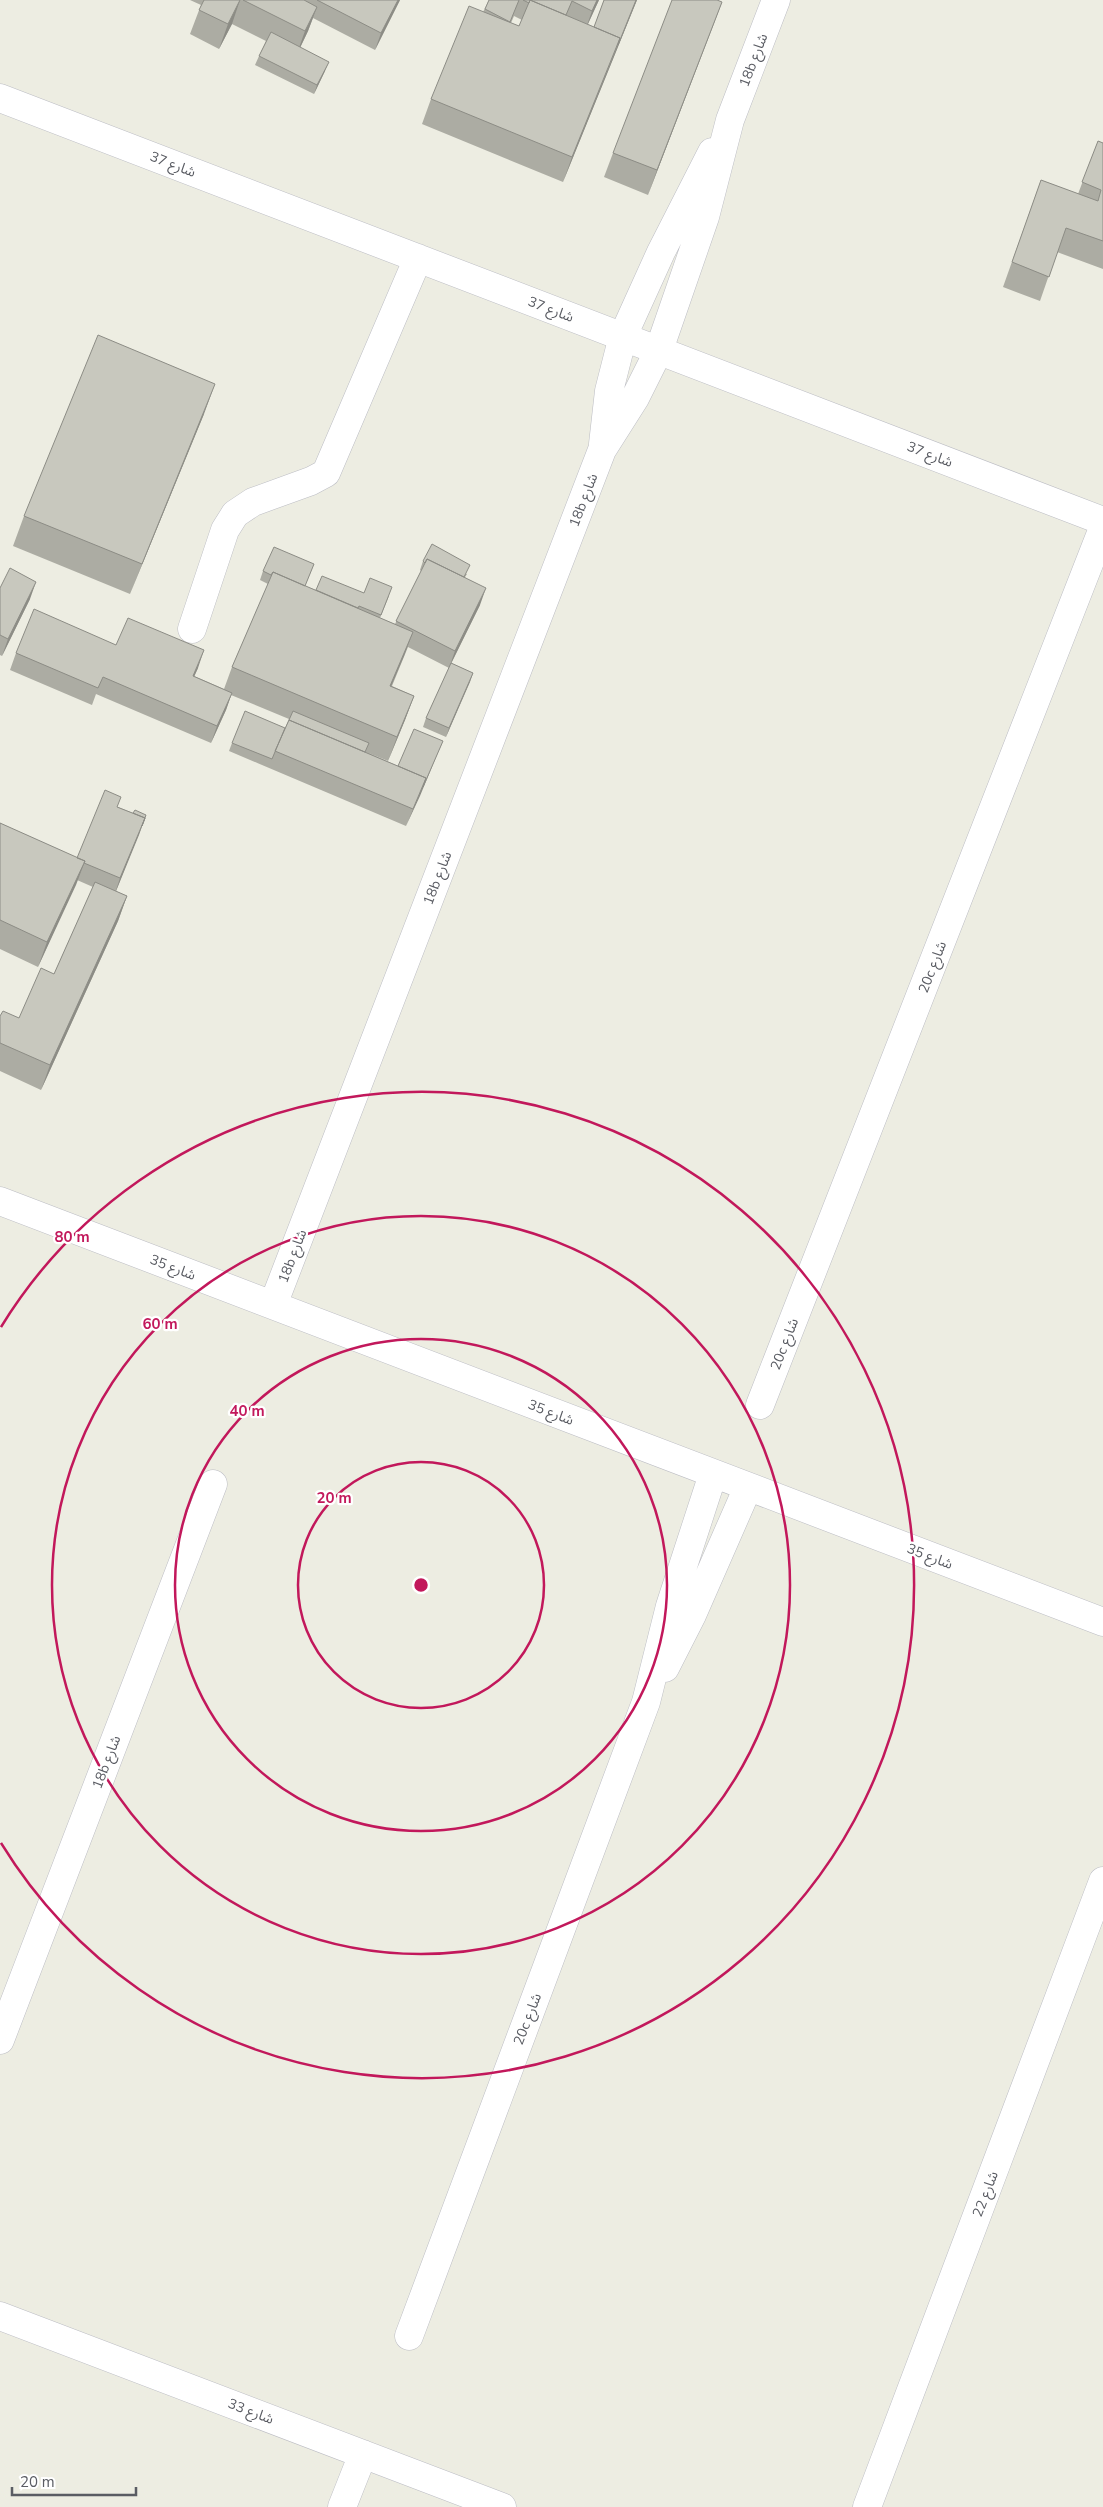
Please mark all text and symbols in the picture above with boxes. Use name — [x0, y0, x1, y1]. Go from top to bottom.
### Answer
street label: 18b شارع — [735, 31, 773, 90]
street label: شارع 37 — [147, 147, 199, 183]
street label: شارع 37 — [525, 292, 577, 328]
street label: شارع 37 — [904, 437, 956, 473]
street label: 18b شارع — [565, 471, 603, 530]
street label: 18b شارع — [419, 849, 457, 908]
street label: 20c شارع — [914, 938, 952, 996]
text: 80 m — [54, 1227, 90, 1247]
street label: 18b شارع — [274, 1227, 312, 1286]
street label: شارع 35 — [147, 1250, 199, 1286]
text: 60 m — [142, 1314, 178, 1334]
street label: 20c شارع — [766, 1315, 804, 1373]
street label: شارع 35 — [525, 1395, 577, 1431]
text: 40 m — [229, 1401, 265, 1421]
text: 20 m — [316, 1488, 352, 1508]
street label: شارع 35 — [904, 1539, 956, 1575]
centre of rings — [412, 1576, 430, 1594]
street label: 18b شارع — [88, 1733, 126, 1792]
street label: 20c شارع — [509, 1990, 547, 2048]
street label: شارع 22 — [968, 2168, 1004, 2220]
street label: شارع 33 — [225, 2394, 277, 2430]
scale bar — [12, 2464, 136, 2496]
text: 20 m — [20, 2472, 55, 2492]

